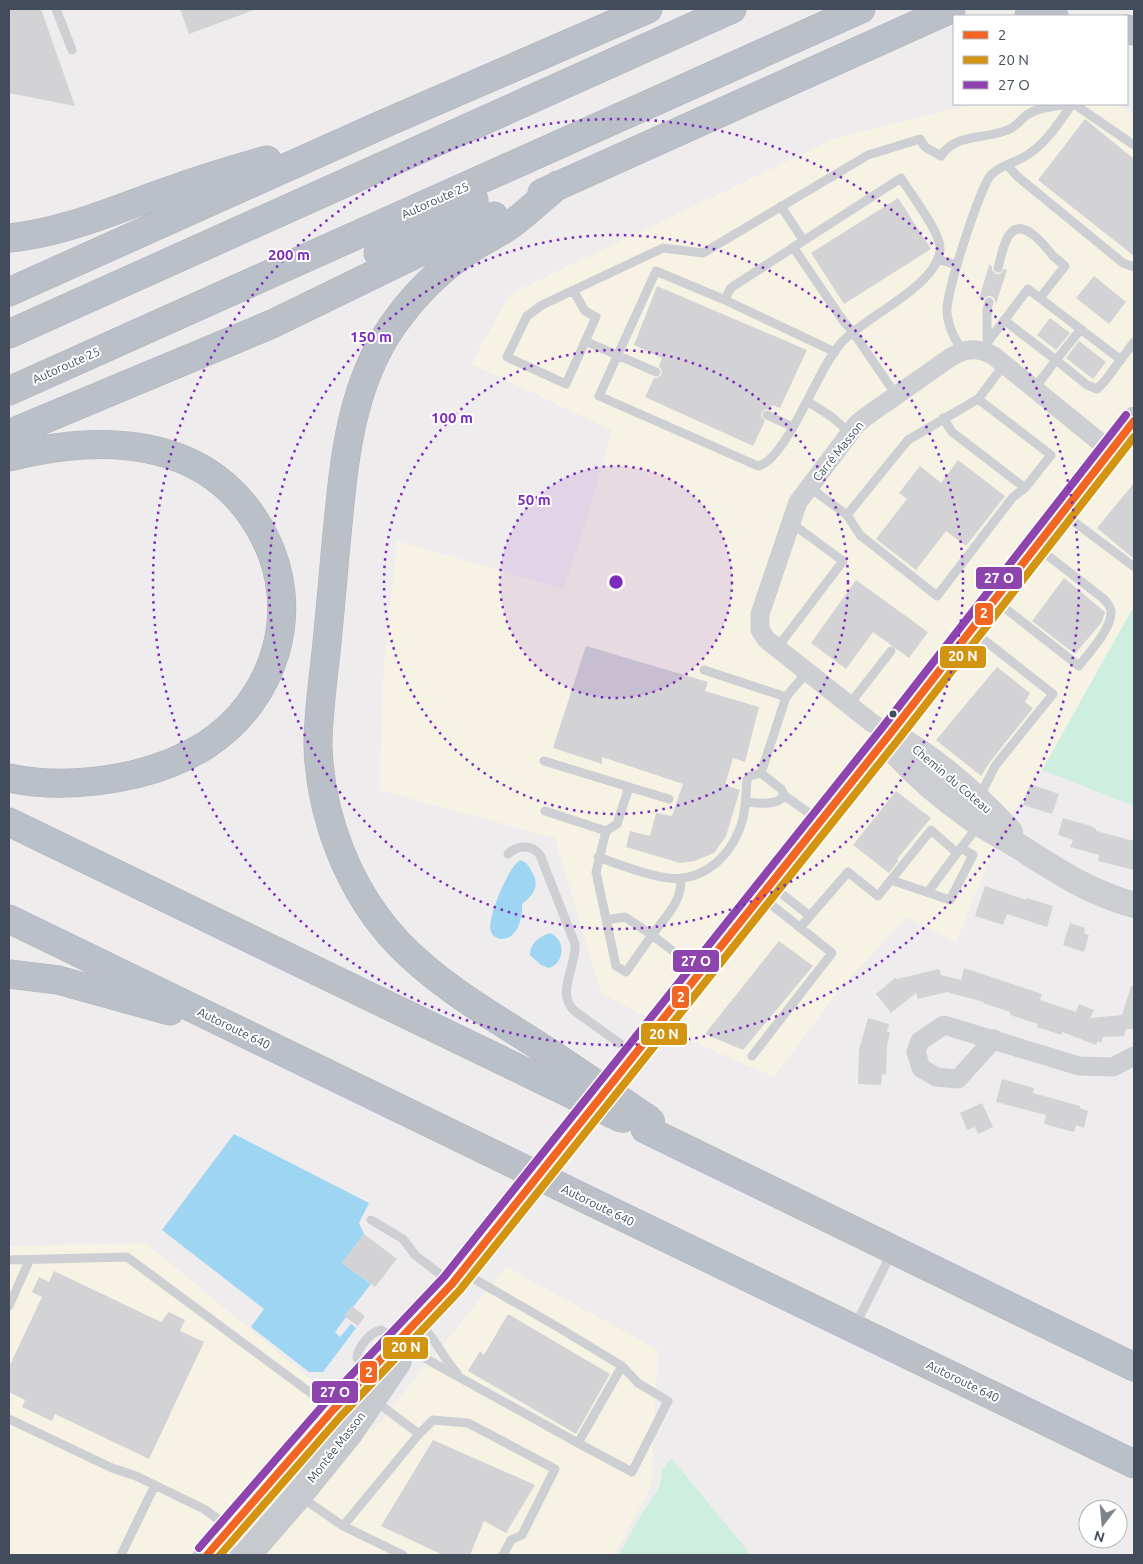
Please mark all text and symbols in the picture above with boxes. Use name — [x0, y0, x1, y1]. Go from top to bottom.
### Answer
legend — [953, 15, 1128, 105]
text: 2 — [998, 26, 1006, 43]
text: 20 N — [998, 51, 1029, 68]
text: 27 O — [998, 76, 1030, 93]
street label: Autoroute 25 — [399, 179, 471, 221]
text: 200 m — [268, 246, 310, 263]
text: 150 m — [350, 328, 392, 345]
street label: Autoroute 25 — [30, 344, 102, 386]
text: 100 m — [431, 409, 473, 426]
street label: Carré Masson — [810, 419, 866, 483]
text: 50 m — [517, 491, 551, 508]
line badge: 27 O — [975, 566, 1023, 590]
text: 27 O — [984, 570, 1014, 586]
centre of rings — [607, 573, 625, 591]
line badge: 2 — [974, 602, 994, 626]
text: 2 — [980, 605, 988, 621]
line badge: 20 N — [939, 645, 987, 669]
text: 20 N — [948, 648, 978, 664]
unlabelled marker — [888, 709, 898, 719]
street label: Chemin du Coteau — [910, 742, 994, 816]
line badge: 27 O — [672, 949, 720, 973]
text: 27 O — [681, 953, 711, 969]
line badge: 2 — [671, 985, 690, 1009]
text: 2 — [677, 989, 685, 1005]
street label: Autoroute 640 — [196, 1005, 273, 1051]
line badge: 20 N — [640, 1022, 688, 1046]
text: 20 N — [649, 1026, 679, 1042]
street label: Autoroute 640 — [560, 1182, 637, 1228]
line badge: 20 N — [382, 1336, 429, 1360]
text: 20 N — [391, 1339, 421, 1355]
street label: Autoroute 640 — [925, 1358, 1002, 1404]
line badge: 2 — [359, 1360, 378, 1384]
text: 2 — [365, 1364, 373, 1380]
line badge: 27 O — [311, 1380, 359, 1404]
text: 27 O — [320, 1384, 350, 1400]
street label: Montée Masson — [304, 1409, 368, 1485]
north arrow — [1078, 1499, 1128, 1549]
text: N — [1092, 1527, 1107, 1546]

